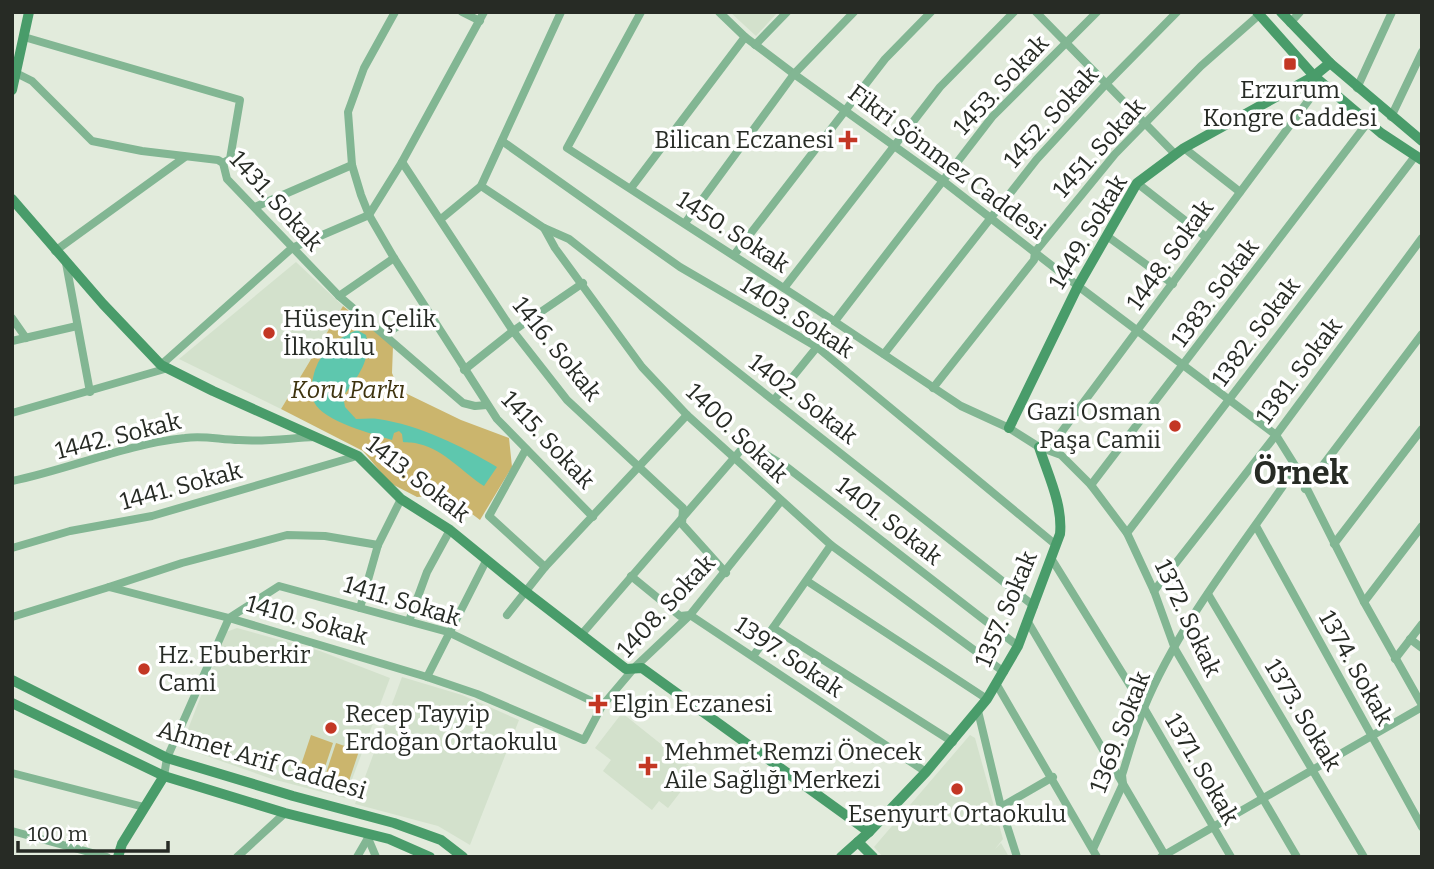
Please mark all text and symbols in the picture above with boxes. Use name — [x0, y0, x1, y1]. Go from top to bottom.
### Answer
street label: 1453. Sokak — [948, 29, 1054, 141]
marker: Erzurum Kongre Caddesi — [1282, 56, 1298, 72]
street label: 1452. Sokak — [998, 60, 1104, 173]
place label: Erzurum Kongre Caddesi — [1203, 76, 1377, 132]
street label: Fikri Sönmez Caddesi — [843, 79, 1051, 245]
street label: 1451. Sokak — [1047, 92, 1151, 203]
place label: Bilican Eczanesi — [654, 126, 834, 154]
marker: Bilican Eczanesi — [840, 132, 856, 148]
street label: 1431. Sokak — [224, 145, 328, 257]
street label: 1449. Sokak — [1043, 170, 1133, 294]
street label: 1450. Sokak — [672, 185, 795, 279]
street label: 1448. Sokak — [1121, 194, 1219, 315]
street label: 1383. Sokak — [1165, 233, 1265, 352]
street label: 1403. Sokak — [735, 270, 859, 364]
street label: 1382. Sokak — [1206, 272, 1306, 392]
street label: 1416. Sokak — [507, 292, 607, 407]
place label: Hüseyin Çelik İlkokulu — [283, 305, 437, 361]
street label: 1381. Sokak — [1250, 312, 1348, 429]
marker: Hüseyin Çelik İlkokulu — [261, 325, 277, 341]
street label: 1402. Sokak — [743, 348, 863, 450]
park label: Koru Parkı — [291, 376, 405, 404]
street label: 1400. Sokak — [680, 378, 794, 489]
street label: 1415. Sokak — [496, 385, 601, 495]
place label: Gazi Osman Paşa Camii — [1027, 398, 1161, 454]
street label: 1442. Sokak — [52, 407, 184, 465]
marker: Gazi Osman Paşa Camii — [1167, 418, 1183, 434]
street label: 1413. Sokak — [361, 430, 476, 528]
district label: Örnek — [1253, 454, 1349, 492]
street label: 1441. Sokak — [117, 456, 245, 516]
street label: 1401. Sokak — [831, 471, 948, 571]
street label: 1357. Sokak — [969, 546, 1043, 671]
street label: 1408. Sokak — [611, 549, 721, 663]
street label: 1372. Sokak — [1149, 555, 1227, 681]
street label: 1411. Sokak — [340, 570, 464, 632]
street label: 1410. Sokak — [243, 589, 371, 651]
street label: 1374. Sokak — [1313, 606, 1399, 730]
street label: 1397. Sokak — [730, 611, 849, 704]
place label: Hz. Ebuberkir Cami — [158, 641, 311, 697]
street label: 1373. Sokak — [1259, 654, 1347, 776]
marker: Hz. Ebuberkir Cami — [136, 661, 152, 677]
street label: 1369. Sokak — [1084, 667, 1156, 797]
place label: Elgin Eczanesi — [612, 690, 773, 718]
marker: Elgin Eczanesi — [590, 696, 606, 712]
place label: Recep Tayyip Erdoğan Ortaokulu — [345, 700, 558, 756]
street label: 1371. Sokak — [1159, 709, 1245, 830]
street label: Ahmet Arif Caddesi — [154, 715, 370, 805]
marker: Recep Tayyip Erdoğan Ortaokulu — [323, 720, 339, 736]
place label: Mehmet Remzi Önecek Aile Sağlığı Merkezi — [664, 738, 922, 794]
marker: Mehmet Remzi Önecek Aile Sağlığı Merkezi — [638, 756, 658, 776]
marker: Esenyurt Ortaokulu — [949, 781, 965, 797]
place label: Esenyurt Ortaokulu — [848, 800, 1066, 828]
scale bar — [18, 810, 168, 854]
text: 100 m — [28, 821, 88, 847]

